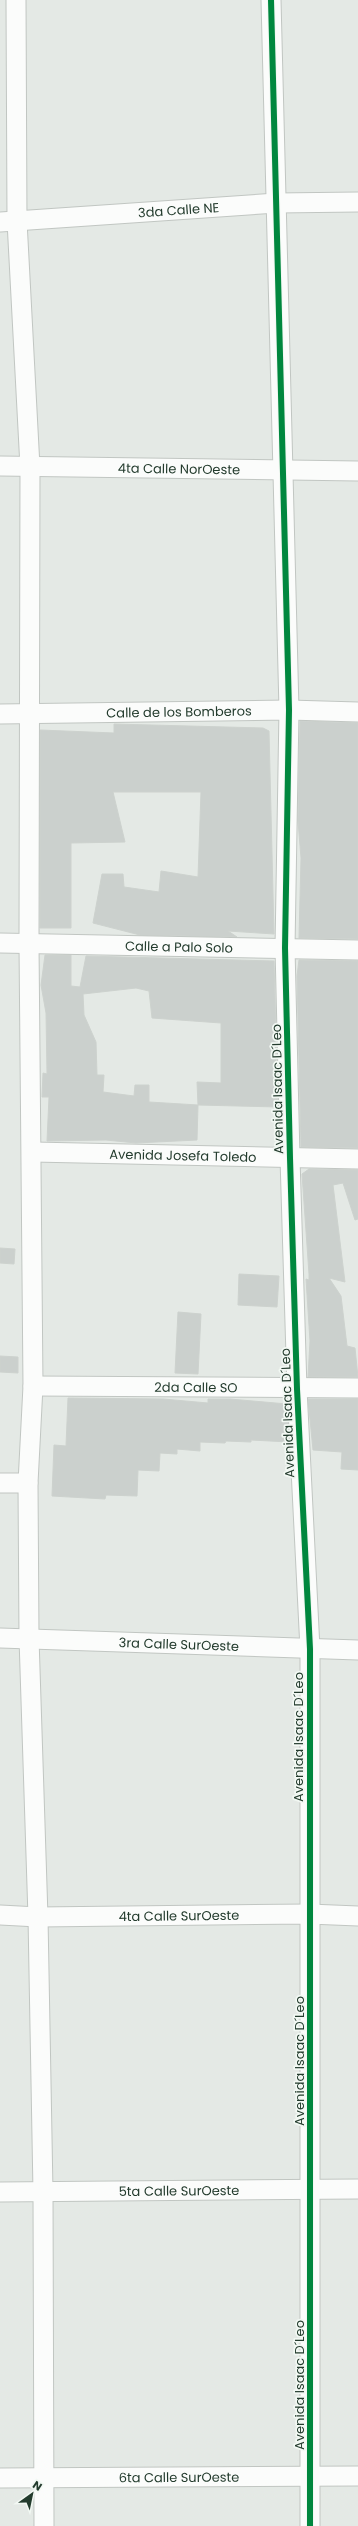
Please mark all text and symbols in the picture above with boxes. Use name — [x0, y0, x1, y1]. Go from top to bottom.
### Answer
street label: 3da Calle NE — [137, 198, 220, 223]
street label: 4ta Calle NorOeste — [118, 459, 240, 479]
street label: Calle de los Bomberos — [106, 702, 252, 723]
street label: Calle a Palo Solo — [125, 936, 233, 958]
street label: Avenida Isaac D´Leo — [267, 1024, 288, 1154]
street label: Avenida Josefa Toledo — [109, 1145, 257, 1167]
street label: Avenida Isaac D´Leo — [276, 1348, 299, 1478]
street label: 2da Calle SO — [154, 1378, 238, 1397]
street label: 3ra Calle SurOeste — [118, 1633, 239, 1656]
street label: Avenida Isaac D´Leo — [289, 1672, 308, 1802]
street label: 4ta Calle SurOeste — [118, 1906, 239, 1926]
street label: Avenida Isaac D´Leo — [290, 1996, 309, 2126]
street label: 5ta Calle SurOeste — [119, 2181, 239, 2201]
street label: Avenida Isaac D´Leo — [290, 2320, 309, 2450]
street label: 6ta Calle SurOeste — [119, 2468, 239, 2487]
north arrow — [12, 2474, 52, 2514]
text: N — [30, 2477, 45, 2495]

